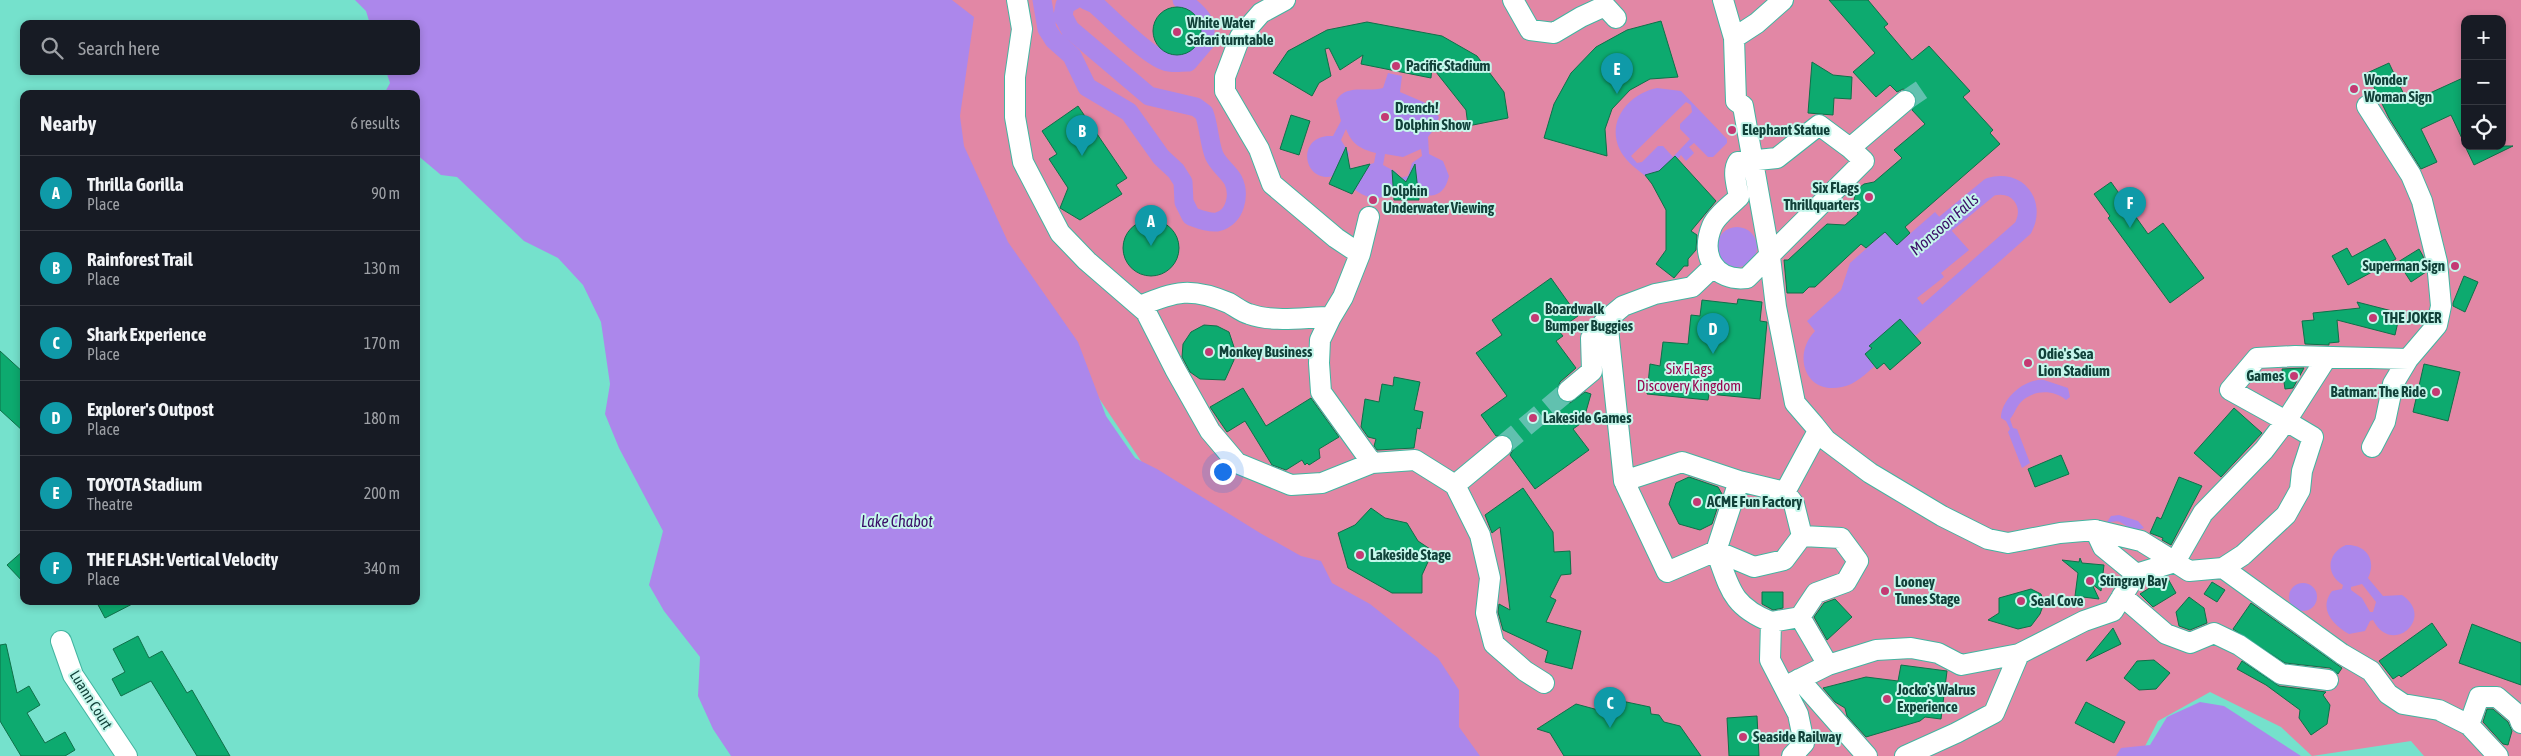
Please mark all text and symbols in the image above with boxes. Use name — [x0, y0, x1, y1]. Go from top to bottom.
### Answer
place label: White Water Safari turntable — [1186, 14, 1274, 48]
map controls — [2461, 15, 2506, 150]
button: + — [2461, 15, 2506, 60]
search box — [20, 20, 420, 75]
marker: White Water Safari turntable — [1171, 26, 1183, 38]
icon: search — [38, 34, 66, 62]
text: Search here — [78, 37, 160, 59]
pin: E — [1601, 53, 1633, 94]
place label: Pacific Stadium — [1406, 57, 1491, 74]
marker: Pacific Stadium — [1390, 60, 1402, 72]
button: − — [2461, 60, 2506, 105]
place label: Wonder Woman Sign — [2363, 71, 2432, 105]
marker: Wonder Woman Sign — [2348, 83, 2360, 95]
place label: Drench! Dolphin Show — [1395, 99, 1471, 133]
button: locate — [2461, 105, 2506, 150]
text: Nearby — [40, 111, 96, 135]
marker: Drench! Dolphin Show — [1379, 111, 1391, 123]
text: 6 results — [350, 114, 400, 132]
pin: B — [1066, 115, 1098, 156]
place label: Elephant Statue — [1742, 121, 1830, 138]
marker: Elephant Statue — [1726, 124, 1738, 136]
text: Thrilla Gorilla — [87, 173, 184, 195]
place label: Six Flags Thrillquarters — [1783, 179, 1860, 213]
place label: Dolphin Underwater Viewing — [1383, 182, 1495, 216]
text: A — [52, 184, 60, 202]
text: 90 m — [371, 184, 400, 202]
pin: F — [2114, 187, 2146, 228]
water label: Monsoon Falls — [1906, 189, 1982, 258]
marker: Six Flags Thrillquarters — [1863, 191, 1875, 203]
marker: Dolphin Underwater Viewing — [1367, 194, 1379, 206]
text: Place — [87, 195, 120, 213]
pin: A — [1135, 205, 1167, 246]
text: Rainforest Trail — [87, 248, 193, 270]
place label: Superman Sign — [2363, 257, 2445, 274]
text: B — [52, 259, 60, 277]
text: 130 m — [364, 259, 400, 277]
marker: Superman Sign — [2449, 260, 2461, 272]
text: Place — [87, 270, 120, 288]
place label: Boardwalk Bumper Buggies — [1545, 300, 1634, 334]
place label: THE JOKER — [2383, 309, 2442, 326]
marker: Boardwalk Bumper Buggies — [1529, 312, 1541, 324]
marker: THE JOKER — [2367, 312, 2379, 324]
pin: D — [1697, 313, 1729, 354]
text: Shark Experience — [87, 323, 206, 345]
text: C — [52, 334, 60, 352]
text: 170 m — [364, 334, 400, 352]
place label: Monkey Business — [1219, 343, 1313, 360]
text: Place — [87, 345, 120, 363]
place label: Odie's Sea Lion Stadium — [2038, 345, 2110, 379]
marker: Monkey Business — [1203, 346, 1215, 358]
marker: Odie's Sea Lion Stadium — [2022, 357, 2034, 369]
park label: Six Flags Discovery Kingdom — [1637, 360, 1741, 394]
place label: Games — [2246, 367, 2285, 384]
marker: Games — [2288, 370, 2300, 382]
place label: Batman: The Ride — [2331, 383, 2426, 400]
marker: Batman: The Ride — [2430, 386, 2442, 398]
text: Explorer's Outpost — [87, 398, 214, 420]
text: D — [52, 409, 60, 427]
text: 180 m — [364, 409, 400, 427]
place label: Lakeside Games — [1543, 409, 1632, 426]
marker: Lakeside Games — [1527, 412, 1539, 424]
text: Place — [87, 420, 120, 438]
your location — [1210, 459, 1236, 485]
text: TOYOTA Stadium — [87, 473, 202, 495]
text: E — [53, 484, 59, 502]
text: 200 m — [364, 484, 400, 502]
place label: ACME Fun Factory — [1706, 493, 1803, 510]
text: Theatre — [87, 495, 133, 513]
marker: ACME Fun Factory — [1691, 496, 1703, 508]
water label: Lake Chabot — [861, 512, 933, 530]
place label: Lakeside Stage — [1370, 546, 1451, 563]
text: THE FLASH: Vertical Velocity — [87, 548, 278, 570]
marker: Lakeside Stage — [1354, 549, 1366, 561]
text: F — [53, 559, 59, 577]
text: 340 m — [364, 559, 400, 577]
text: Place — [87, 570, 120, 588]
place label: Stingray Bay — [2100, 572, 2168, 589]
place label: Looney Tunes Stage — [1895, 573, 1960, 607]
marker: Stingray Bay — [2084, 575, 2096, 587]
marker: Looney Tunes Stage — [1879, 585, 1891, 597]
place label: Seal Cove — [2031, 592, 2084, 609]
marker: Seal Cove — [2015, 595, 2027, 607]
street label: Luann Court — [67, 667, 116, 732]
place label: Jocko's Walrus Experience — [1896, 681, 1976, 715]
pin: C — [1594, 687, 1626, 728]
marker: Jocko's Walrus Experience — [1881, 693, 1893, 705]
place label: Seaside Railway — [1753, 728, 1842, 745]
marker: Seaside Railway — [1737, 731, 1749, 743]

